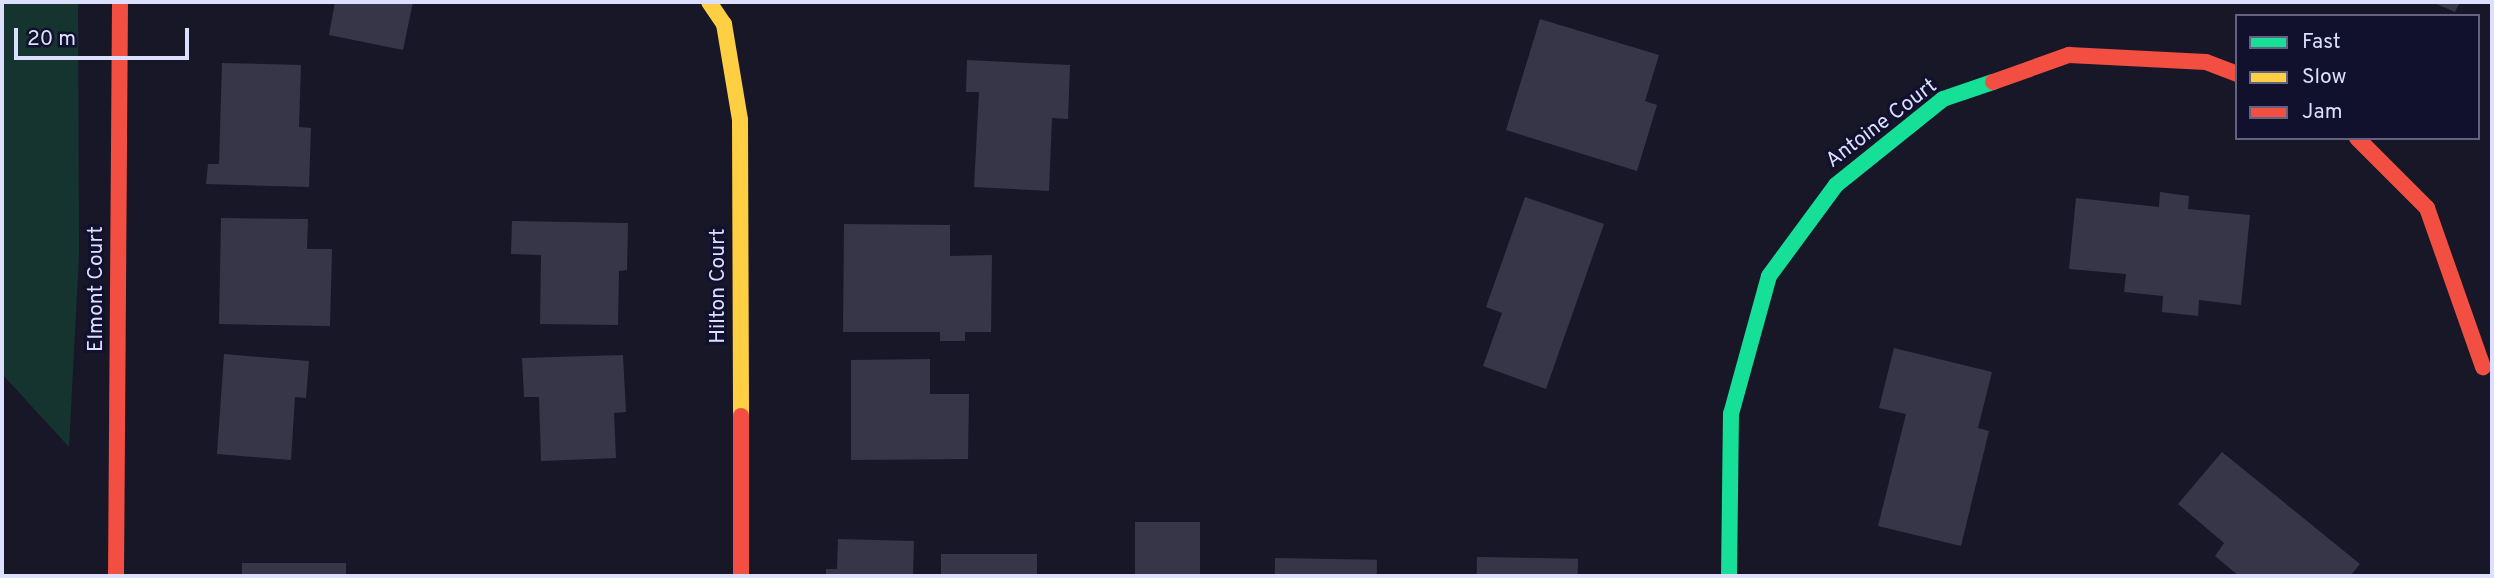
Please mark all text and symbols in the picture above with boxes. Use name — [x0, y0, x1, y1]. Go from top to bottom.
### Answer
scale bar — [18, 14, 192, 58]
legend — [2235, 14, 2480, 140]
text: 20 m — [27, 26, 76, 53]
text: Fast — [2302, 29, 2341, 56]
text: Slow — [2302, 64, 2347, 91]
street label: Antoine Court — [1821, 74, 1943, 174]
text: Jam — [2302, 99, 2343, 126]
street label: Elmont Court — [84, 226, 110, 352]
street label: Hilton Court — [706, 228, 732, 344]

